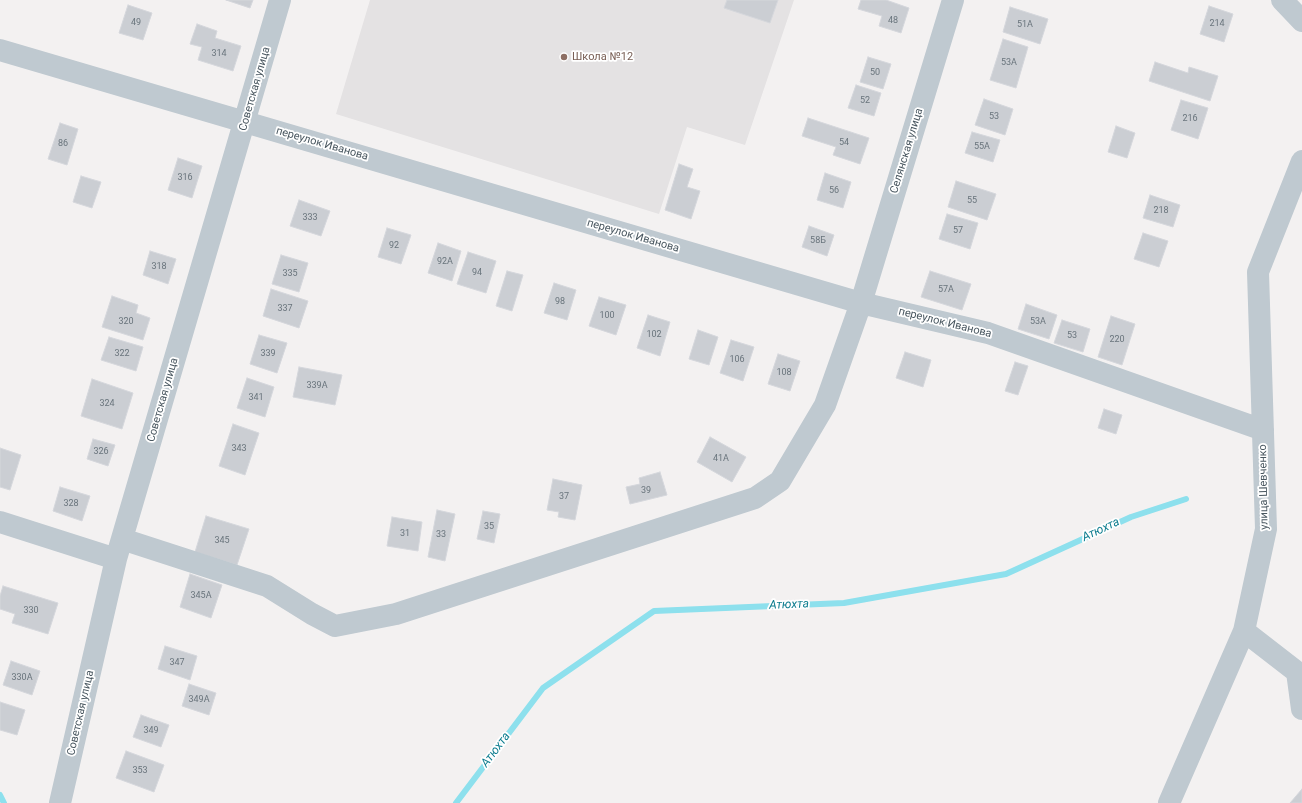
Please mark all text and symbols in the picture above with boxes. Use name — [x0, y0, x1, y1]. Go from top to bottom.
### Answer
house number: 48 — [888, 16, 898, 26]
house number: 49 — [131, 18, 141, 28]
house number: 214 — [1209, 19, 1225, 29]
house number: 51А — [1017, 20, 1033, 30]
street label: Советская улица — [237, 45, 273, 133]
house number: 314 — [211, 49, 227, 59]
place label: Школа №12 — [572, 50, 633, 64]
marker: Школа №12 — [559, 52, 569, 62]
house number: 53А — [1001, 58, 1017, 68]
house number: 50 — [870, 68, 880, 78]
house number: 52 — [860, 96, 870, 106]
street label: Селянская улица — [888, 107, 926, 195]
house number: 53 — [989, 112, 999, 122]
house number: 216 — [1182, 114, 1198, 124]
street label: переулок Иванова — [274, 125, 370, 163]
house number: 54 — [839, 138, 849, 148]
house number: 86 — [58, 139, 68, 149]
house number: 55А — [974, 142, 990, 152]
house number: 316 — [177, 173, 193, 183]
house number: 56 — [829, 186, 839, 196]
house number: 55 — [967, 196, 977, 206]
house number: 218 — [1153, 206, 1169, 216]
house number: 333 — [302, 213, 318, 223]
street label: переулок Иванова — [585, 217, 681, 255]
house number: 57 — [953, 226, 963, 236]
house number: 58Б — [810, 236, 826, 246]
house number: 92 — [389, 241, 399, 251]
house number: 92А — [437, 257, 453, 267]
house number: 318 — [151, 262, 167, 272]
house number: 94 — [472, 268, 482, 278]
house number: 335 — [282, 269, 298, 279]
house number: 57А — [938, 285, 954, 295]
house number: 98 — [555, 297, 565, 307]
house number: 337 — [277, 304, 293, 314]
street label: переулок Иванова — [897, 305, 993, 341]
house number: 100 — [599, 311, 615, 321]
house number: 320 — [118, 317, 134, 327]
house number: 53А — [1030, 317, 1046, 327]
house number: 102 — [646, 330, 662, 340]
house number: 53 — [1067, 331, 1077, 341]
house number: 220 — [1109, 335, 1125, 345]
house number: 322 — [114, 349, 130, 359]
house number: 339 — [260, 349, 276, 359]
house number: 106 — [729, 355, 745, 365]
street label: Советская улица — [145, 356, 181, 444]
house number: 108 — [776, 368, 792, 378]
house number: 339А — [306, 381, 328, 391]
house number: 341 — [248, 393, 264, 403]
house number: 324 — [99, 399, 115, 409]
house number: 343 — [231, 444, 247, 454]
street label: улица Шевченко — [1257, 444, 1271, 530]
house number: 326 — [93, 447, 109, 457]
house number: 41А — [713, 454, 729, 464]
house number: 39 — [641, 486, 651, 496]
house number: 37 — [559, 492, 569, 502]
house number: 328 — [63, 499, 79, 509]
water label: Атюхта — [1080, 515, 1122, 545]
house number: 35 — [484, 522, 494, 532]
house number: 31 — [400, 529, 410, 539]
house number: 33 — [436, 530, 446, 540]
house number: 345 — [214, 536, 230, 546]
house number: 345А — [190, 591, 212, 601]
water label: Атюхта — [769, 597, 809, 613]
house number: 330 — [23, 606, 39, 616]
house number: 347 — [169, 658, 185, 668]
street label: Советская улица — [65, 669, 97, 757]
house number: 330А — [11, 673, 33, 683]
house number: 349А — [188, 695, 210, 705]
house number: 349 — [143, 726, 159, 736]
water label: Атюхта — [478, 730, 514, 770]
house number: 353 — [132, 766, 148, 776]

